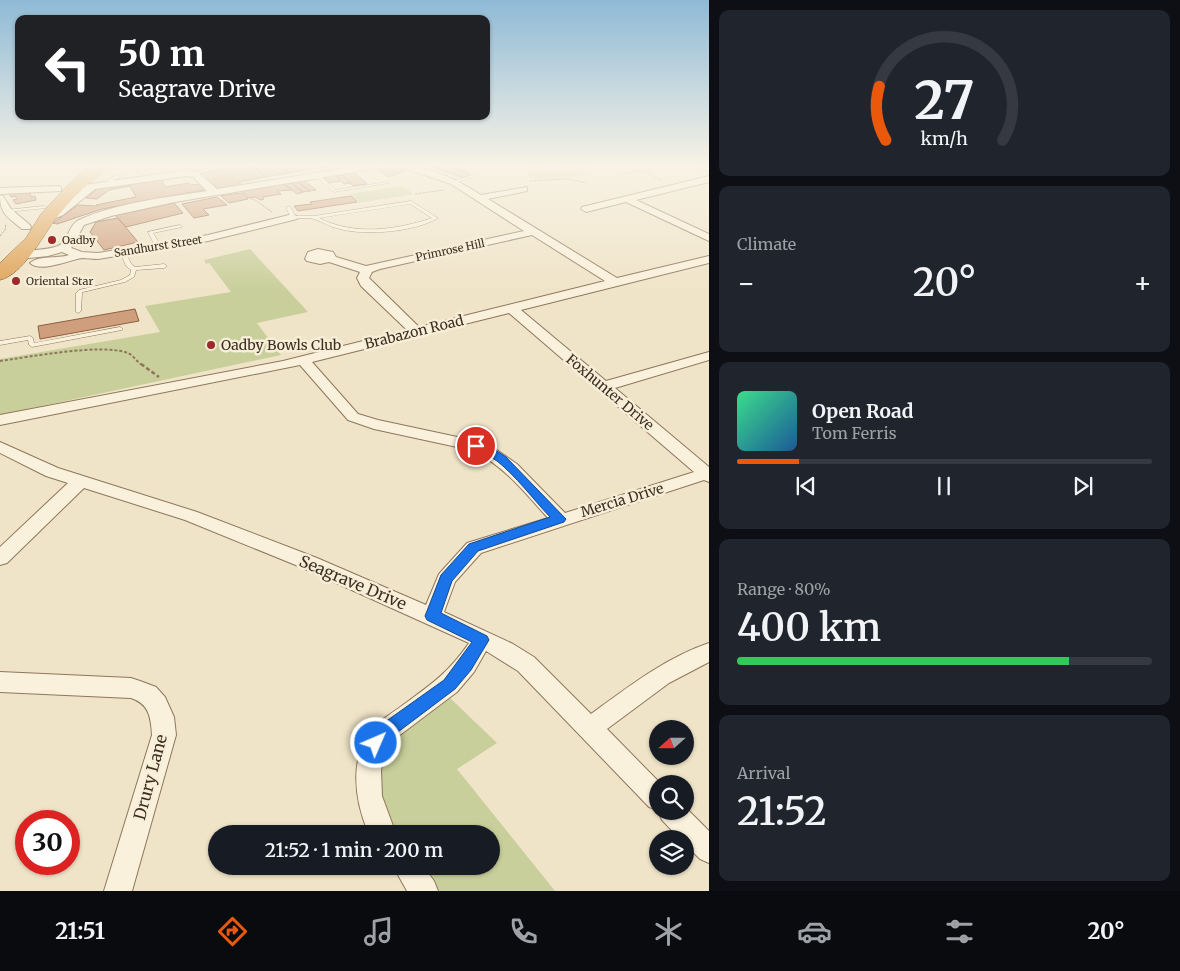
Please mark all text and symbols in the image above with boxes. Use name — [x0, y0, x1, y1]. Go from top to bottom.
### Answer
text: 50 m — [118, 32, 205, 76]
icon: left — [35, 35, 100, 100]
text: 27 — [914, 68, 975, 133]
text: Seagrave Drive — [118, 75, 275, 103]
text: km/h — [921, 127, 968, 150]
street label: Sandhurst Street — [113, 232, 204, 260]
place label: Oadby — [62, 233, 96, 247]
marker: Oadby — [46, 234, 58, 246]
text: Climate — [737, 234, 796, 254]
street label: Primrose Hill — [414, 236, 486, 264]
text: 20° — [913, 259, 976, 306]
text: − — [737, 265, 756, 301]
text: + — [1133, 265, 1152, 301]
place label: Oriental Star — [26, 274, 93, 288]
marker: Oriental Star — [10, 275, 22, 287]
street label: Brabazon Road — [363, 311, 466, 353]
place label: Oadby Bowls Club — [221, 336, 341, 354]
marker: Oadby Bowls Club — [205, 339, 217, 351]
street label: Foxhunter Drive — [562, 350, 658, 434]
text: Open Road — [812, 399, 914, 423]
text: Tom Ferris — [812, 423, 897, 443]
pin — [455, 425, 497, 467]
icon: arrive — [462, 432, 490, 460]
icon: previous — [792, 472, 820, 500]
icon: pause — [930, 472, 958, 500]
icon: next — [1069, 472, 1097, 500]
street label: Mercia Drive — [578, 479, 666, 521]
street label: Seagrave Drive — [296, 550, 410, 614]
text: Range · 80% — [737, 579, 831, 599]
text: 400 km — [737, 604, 881, 651]
position arrow — [349, 716, 401, 768]
north arrow — [649, 720, 694, 765]
map controls — [649, 720, 694, 875]
street label: Drury Lane — [129, 732, 171, 822]
text: Arrival — [737, 763, 790, 783]
button: search — [649, 775, 694, 820]
text: 21:52 — [737, 788, 827, 835]
speed limit sign: 30 — [15, 810, 80, 875]
button: layers — [649, 830, 694, 875]
text: 21:52 · 1 min · 200 m — [265, 838, 443, 862]
icon: directions — [215, 914, 250, 949]
icon: music — [361, 914, 396, 949]
icon: phone — [506, 914, 541, 949]
icon: climate — [651, 914, 686, 949]
icon: car — [797, 914, 832, 949]
icon: filters — [942, 914, 977, 949]
text: 21:51 — [55, 917, 105, 945]
text: 20° — [1087, 917, 1125, 945]

